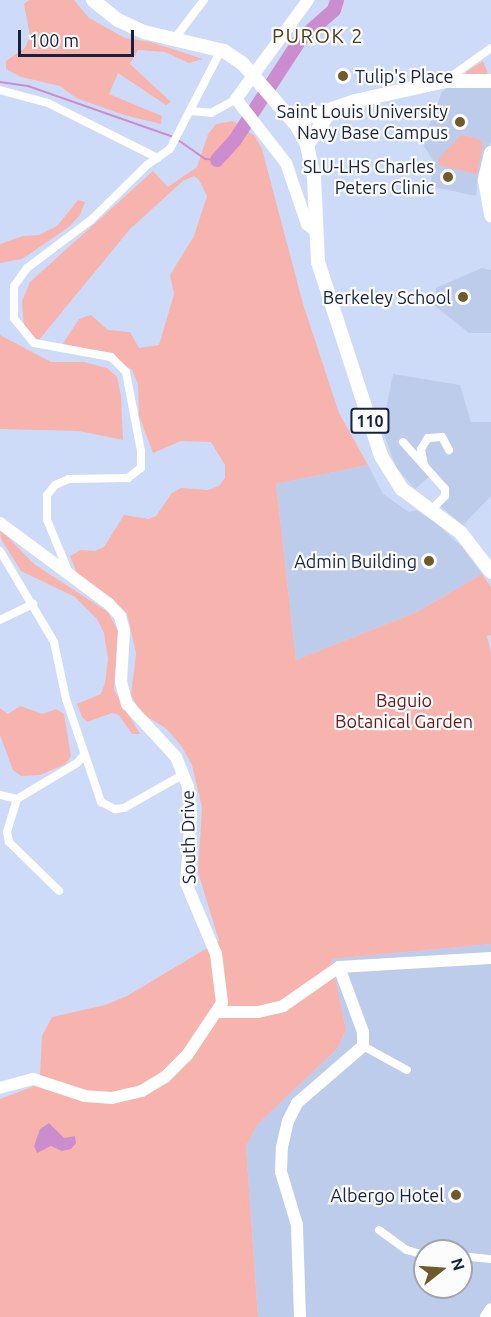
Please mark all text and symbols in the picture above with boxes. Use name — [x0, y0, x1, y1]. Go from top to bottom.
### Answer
scale bar — [21, 18, 136, 56]
district label: PUROK 2 — [272, 23, 364, 47]
text: 100 m — [29, 30, 79, 50]
place label: Tulip's Place — [355, 65, 453, 87]
marker: Tulip's Place — [336, 69, 350, 83]
place label: Saint Louis University Navy Base Campus — [277, 101, 448, 144]
marker: Saint Louis University Navy Base Campus — [453, 115, 467, 129]
place label: SLU-LHS Charles Peters Clinic — [303, 156, 434, 198]
marker: SLU-LHS Charles Peters Clinic — [439, 168, 457, 186]
place label: Berkeley School — [323, 286, 451, 308]
marker: Berkeley School — [456, 290, 470, 304]
road number: 110 — [349, 408, 391, 434]
place label: Admin Building — [294, 550, 417, 572]
marker: Admin Building — [422, 554, 436, 568]
park label: Baguio Botanical Garden — [335, 690, 473, 732]
street label: South Drive — [176, 790, 200, 884]
place label: Albergo Hotel — [331, 1184, 444, 1206]
marker: Albergo Hotel — [449, 1188, 463, 1202]
north arrow — [413, 1239, 473, 1299]
text: N — [448, 1256, 469, 1273]

